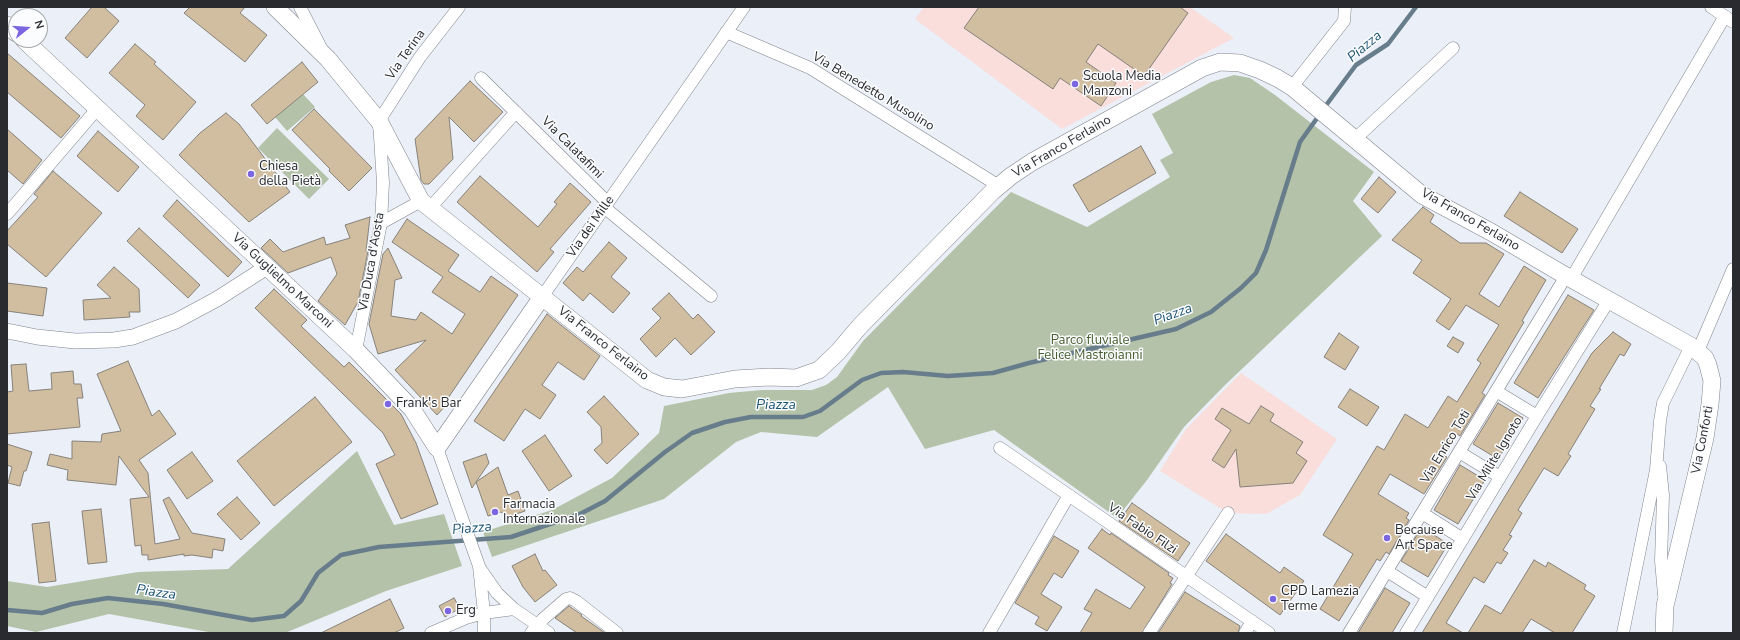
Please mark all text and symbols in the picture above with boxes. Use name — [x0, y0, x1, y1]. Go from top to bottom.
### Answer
north arrow — [8, 8, 48, 48]
text: N — [31, 19, 47, 31]
street label: Via Terina — [383, 27, 429, 83]
water label: Piazza — [1344, 28, 1386, 66]
street label: Via Benedetto Musolino — [809, 49, 937, 135]
place label: Scuola Media Manzoni — [1083, 69, 1161, 100]
marker: Scuola Media Manzoni — [1070, 79, 1080, 89]
street label: Via Franco Ferlaino — [1010, 112, 1114, 182]
street label: Via Calatafimi — [538, 114, 606, 182]
place label: Chiesa della Pietà — [259, 159, 321, 190]
marker: Chiesa della Pietà — [246, 169, 256, 179]
street label: Via Franco Ferlaino — [1418, 185, 1522, 255]
street label: Via dei Mille — [564, 193, 618, 261]
street label: Via Duca d'Aosta — [356, 211, 388, 313]
street label: Via Guglielmo Marconi — [228, 230, 336, 332]
water label: Piazza — [1151, 300, 1195, 330]
street label: Via Franco Ferlaino — [554, 304, 652, 384]
park label: Parco fluviale Felice Mastroianni — [1037, 333, 1143, 364]
place label: Frank's Bar — [396, 396, 461, 412]
water label: Piazza — [756, 398, 796, 414]
marker: Frank's Bar — [383, 399, 393, 409]
street label: Via Conforti — [1689, 405, 1717, 475]
street label: Via Enrico Toti — [1418, 407, 1474, 487]
street label: Via Milite Ignoto — [1464, 414, 1526, 504]
place label: Farmacia Internazionale — [503, 497, 585, 528]
street label: Via Fabio Filzi — [1104, 500, 1180, 558]
marker: Farmacia Internazionale — [490, 507, 500, 517]
water label: Piazza — [451, 519, 493, 539]
place label: Because Art Space — [1395, 523, 1453, 554]
marker: Because Art Space — [1382, 533, 1392, 543]
water label: Piazza — [135, 582, 177, 604]
place label: CPD Lamezia Terme — [1281, 584, 1359, 615]
marker: CPD Lamezia Terme — [1268, 594, 1278, 604]
place label: Erg — [456, 603, 476, 619]
marker: Erg — [443, 606, 453, 616]

